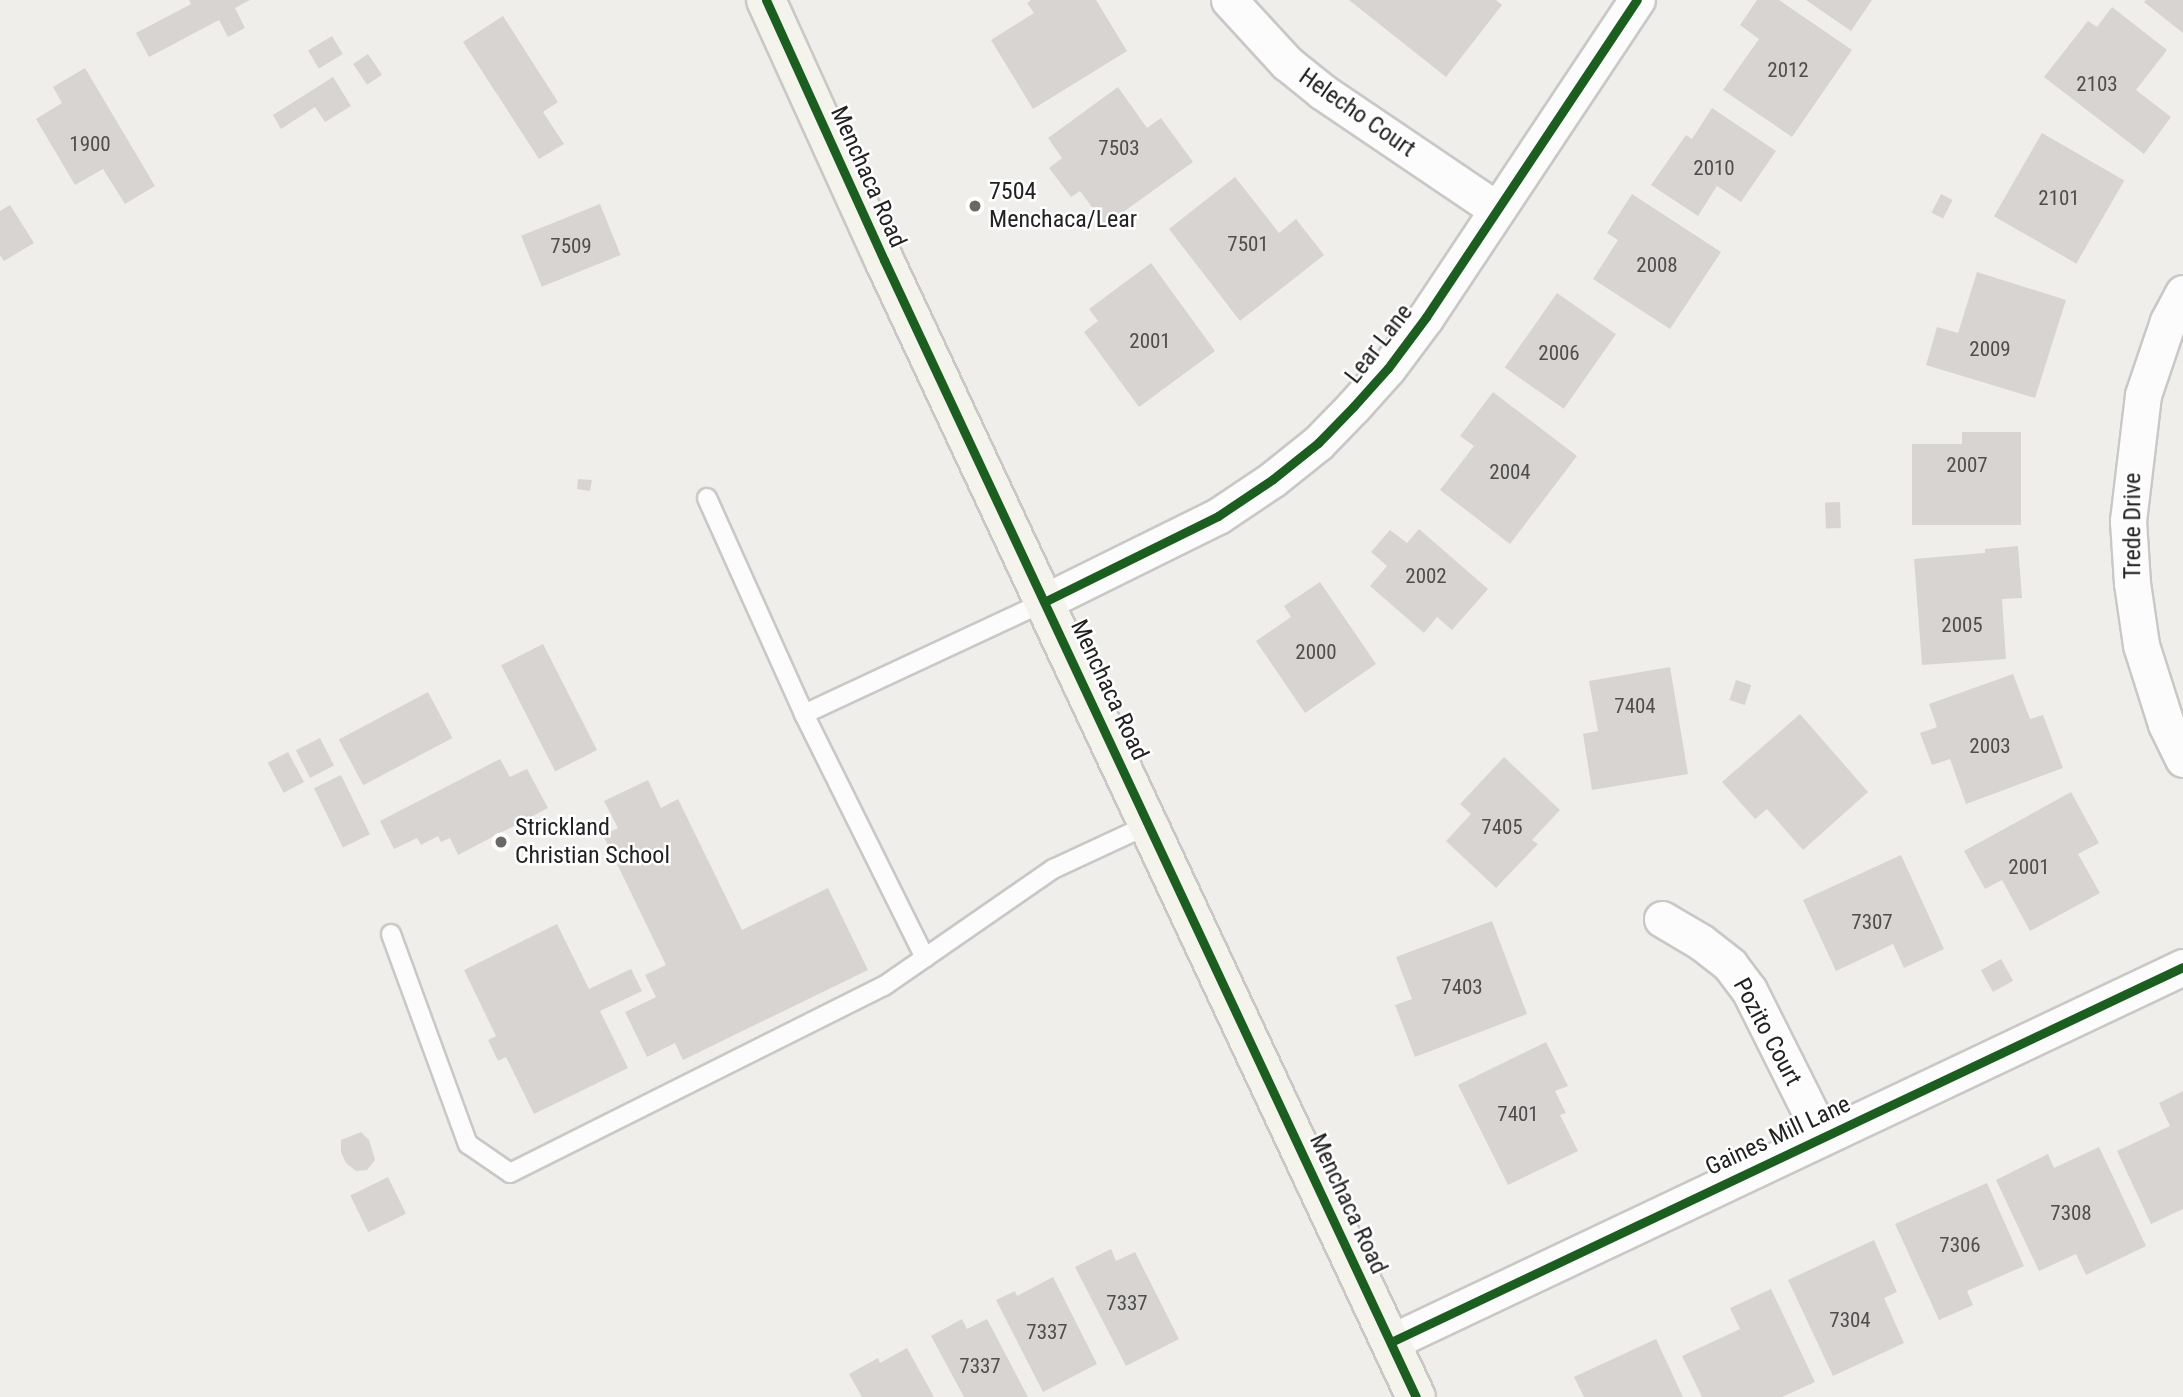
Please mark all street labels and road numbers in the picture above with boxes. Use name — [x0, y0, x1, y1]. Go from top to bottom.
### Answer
street label: Helecho Court — [1293, 62, 1421, 164]
street label: Menchaca Road — [824, 102, 912, 252]
street label: Lear Lane — [1339, 299, 1419, 389]
street label: Trede Drive — [2119, 473, 2147, 579]
street label: Menchaca Road — [1064, 615, 1154, 765]
street label: Pozito Court — [1727, 973, 1807, 1091]
street label: Gaines Mill Lane — [1701, 1090, 1855, 1182]
street label: Menchaca Road — [1303, 1129, 1393, 1279]

